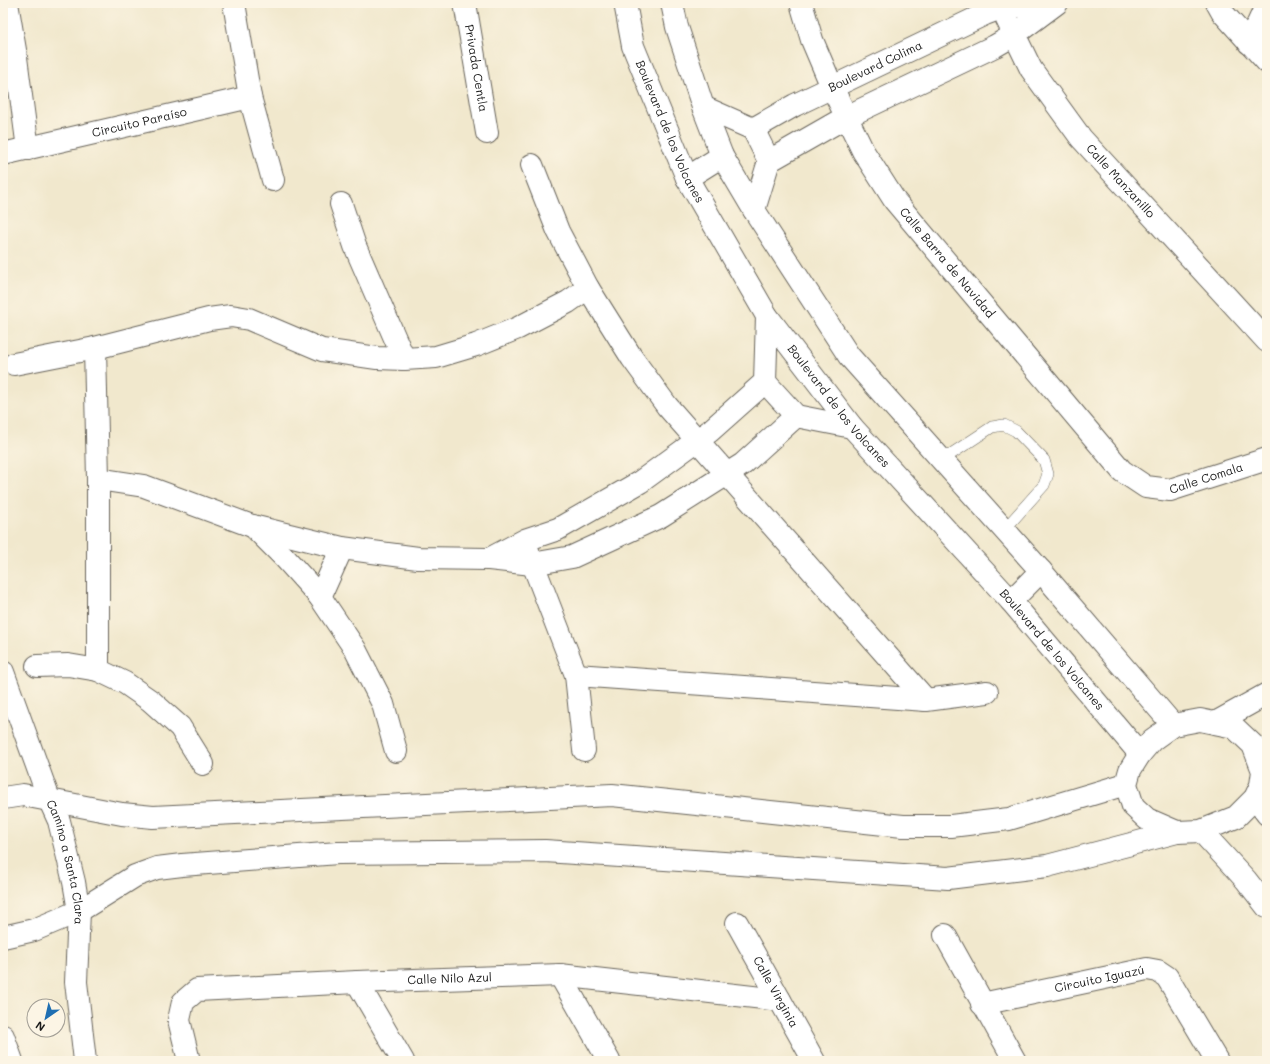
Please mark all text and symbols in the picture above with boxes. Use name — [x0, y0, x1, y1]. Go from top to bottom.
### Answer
street label: Privada Centla — [462, 23, 492, 113]
street label: Boulevard Colima — [825, 36, 924, 95]
street label: Boulevard de los Volcanes — [633, 58, 709, 206]
street label: Circuito Paraíso — [90, 103, 188, 140]
street label: Calle Manzanillo — [1083, 140, 1159, 221]
street label: Calle Barra de Navidad — [897, 204, 999, 321]
street label: Boulevard de los Volcanes — [785, 341, 894, 470]
street label: Calle Comala — [1167, 458, 1245, 497]
street label: Boulevard de los Volcanes — [997, 585, 1109, 713]
street label: Camino a Santa Clara — [43, 797, 88, 925]
street label: Calle Virginia — [750, 953, 803, 1030]
street label: Circuito Iguazú — [1053, 961, 1146, 995]
street label: Calle Nilo Azul — [407, 968, 492, 987]
north arrow — [26, 998, 66, 1038]
text: N — [32, 1018, 48, 1035]

